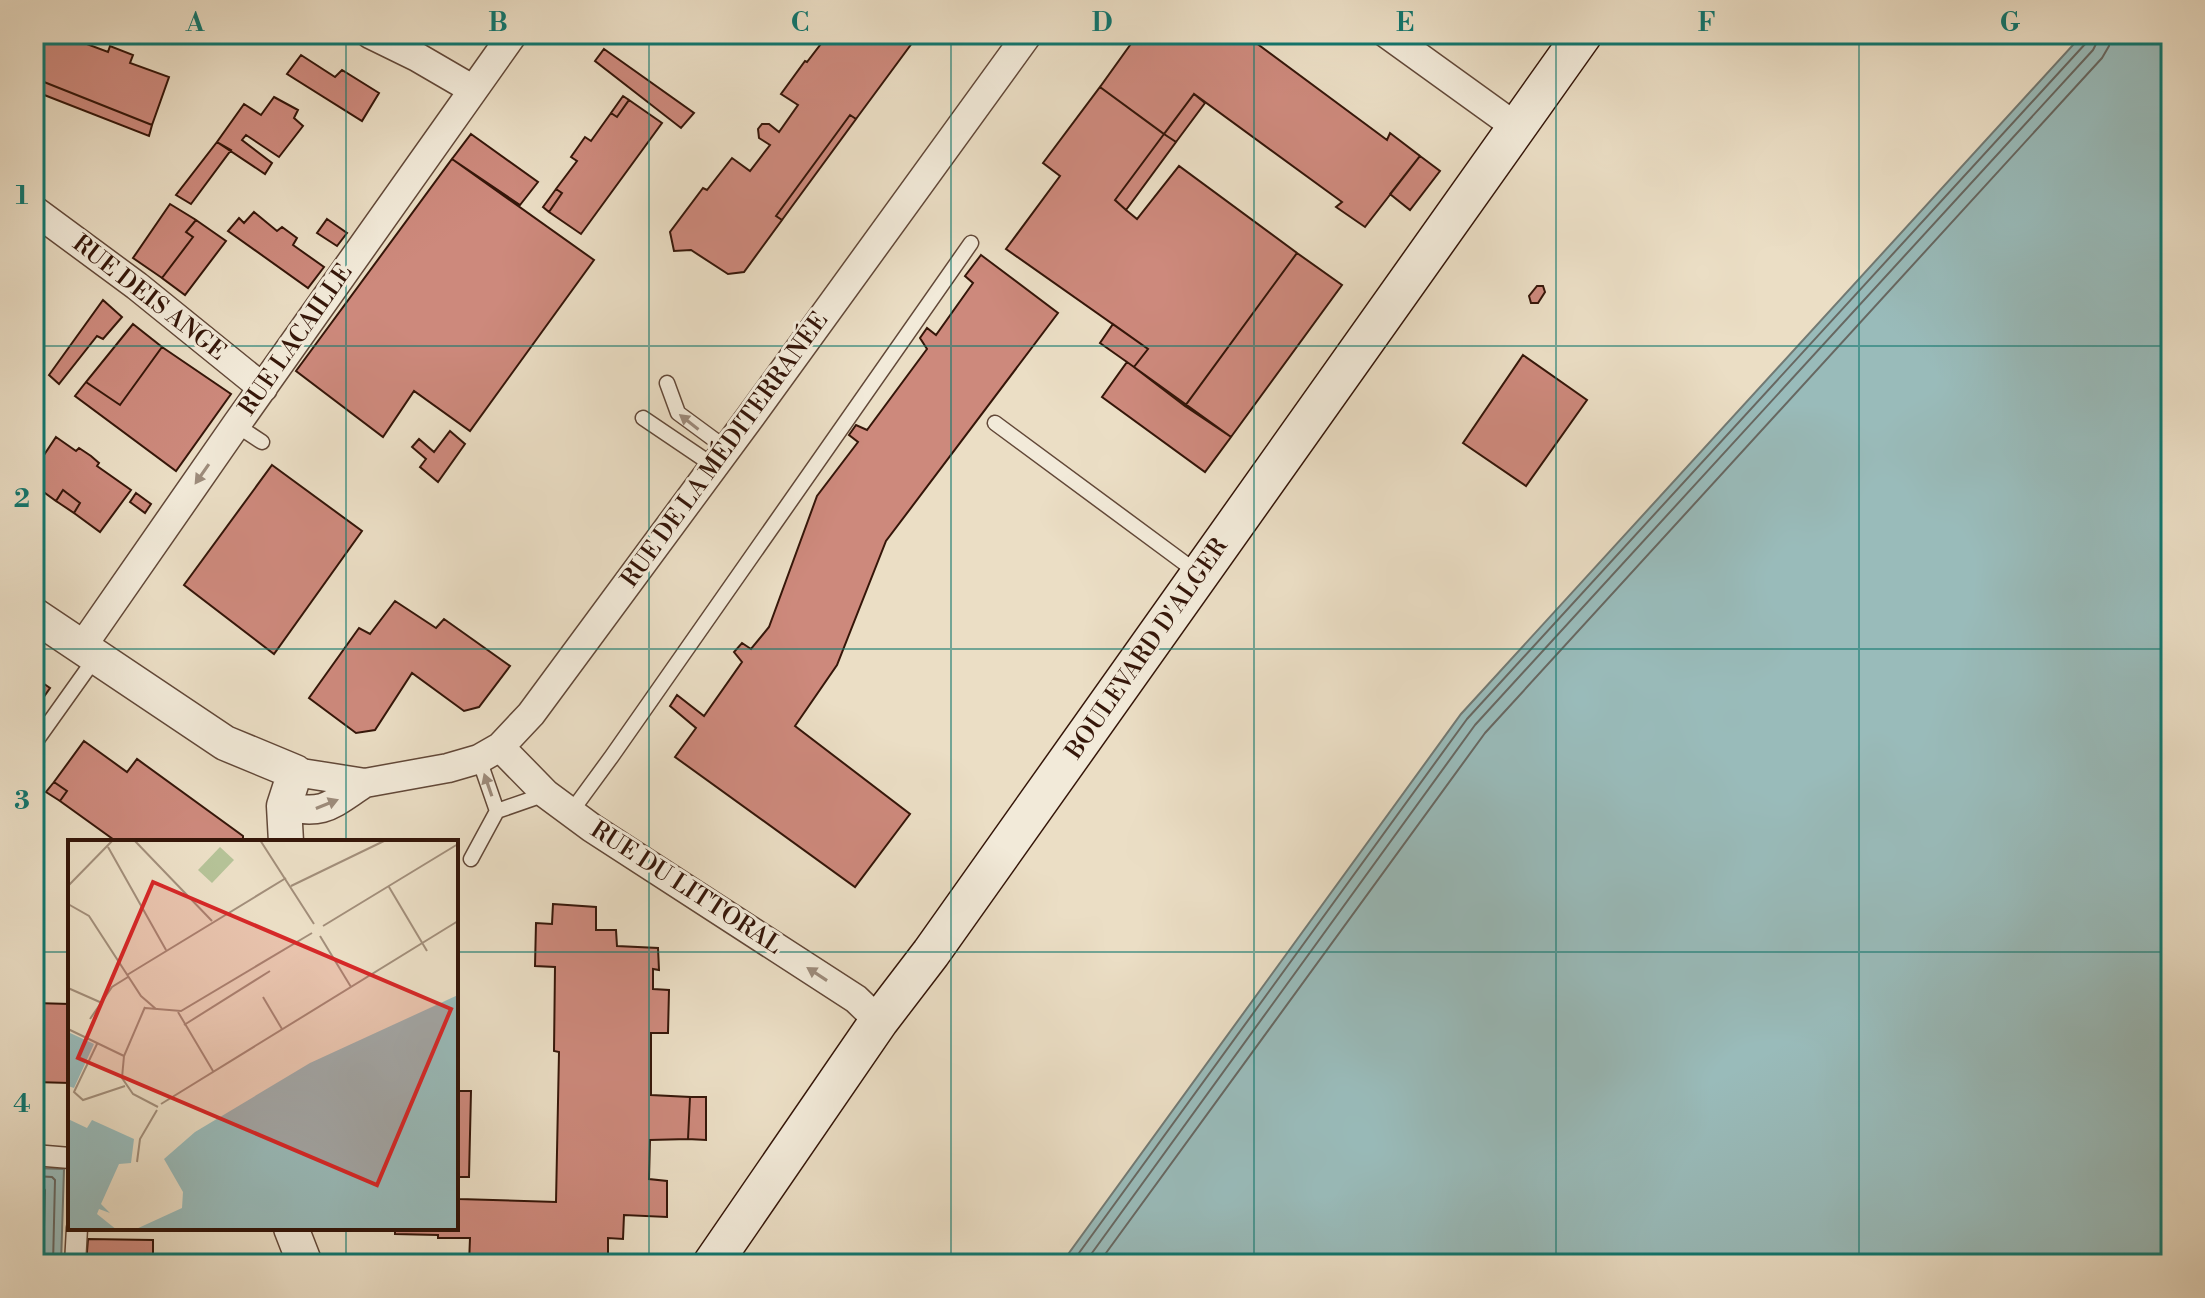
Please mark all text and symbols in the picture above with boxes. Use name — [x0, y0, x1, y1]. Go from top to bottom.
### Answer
text: A — [185, 7, 205, 39]
text: B — [488, 7, 508, 39]
text: C — [791, 7, 809, 39]
text: D — [1092, 7, 1112, 39]
text: E — [1396, 7, 1414, 39]
text: F — [1698, 7, 1716, 39]
text: G — [2000, 7, 2021, 39]
text: 1 — [16, 180, 29, 212]
street label: RUE DEIS ANGE — [66, 229, 232, 367]
street label: RUE LACAILLE — [233, 258, 359, 422]
street label: RUE DE LA MÉDITERRANÉE — [614, 306, 835, 594]
one-way arrow — [679, 414, 699, 430]
one-way arrow — [195, 464, 210, 485]
text: 2 — [14, 483, 30, 515]
street label: BOULEVARD D'ALGER — [1059, 532, 1235, 766]
one-way arrow — [481, 773, 494, 797]
text: 3 — [14, 785, 30, 817]
one-way arrow — [315, 797, 339, 810]
street label: RUE DU LITTORAL — [585, 815, 787, 961]
inset map — [68, 840, 458, 1230]
one-way arrow — [806, 967, 828, 982]
text: 4 — [13, 1088, 31, 1120]

